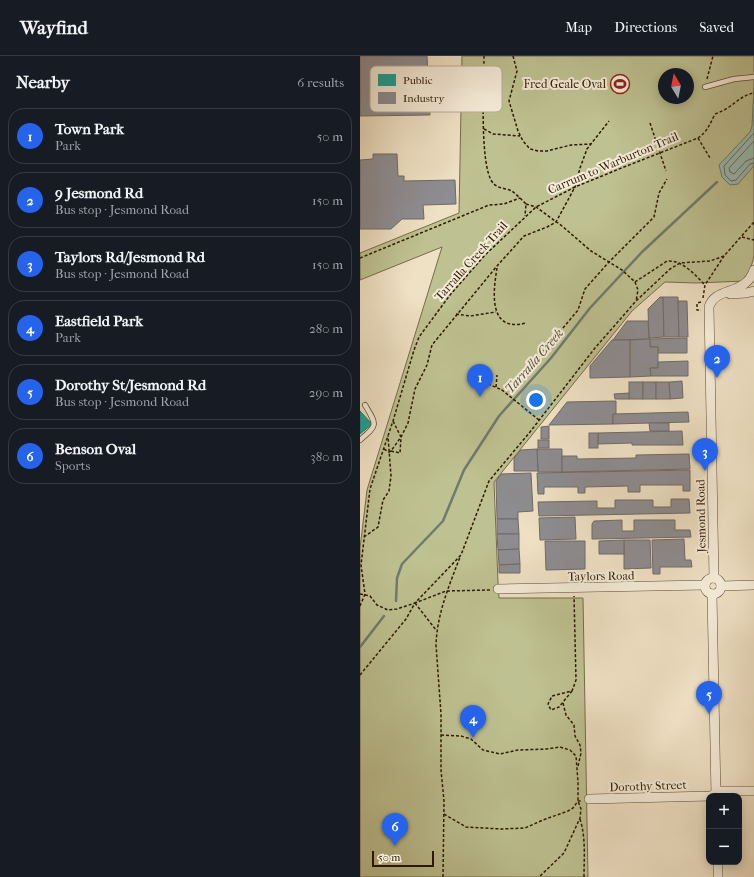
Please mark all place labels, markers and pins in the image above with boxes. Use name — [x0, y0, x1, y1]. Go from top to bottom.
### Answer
sports icon: Fred Geale Oval — [609, 73, 631, 95]
place label: Fred Geale Oval — [524, 77, 607, 91]
pin: 2 — [704, 345, 730, 378]
pin: 1 — [467, 364, 493, 397]
pin: 3 — [692, 438, 718, 471]
pin: 5 — [696, 681, 722, 714]
pin: 4 — [460, 705, 486, 738]
pin: 6 — [382, 813, 408, 846]

